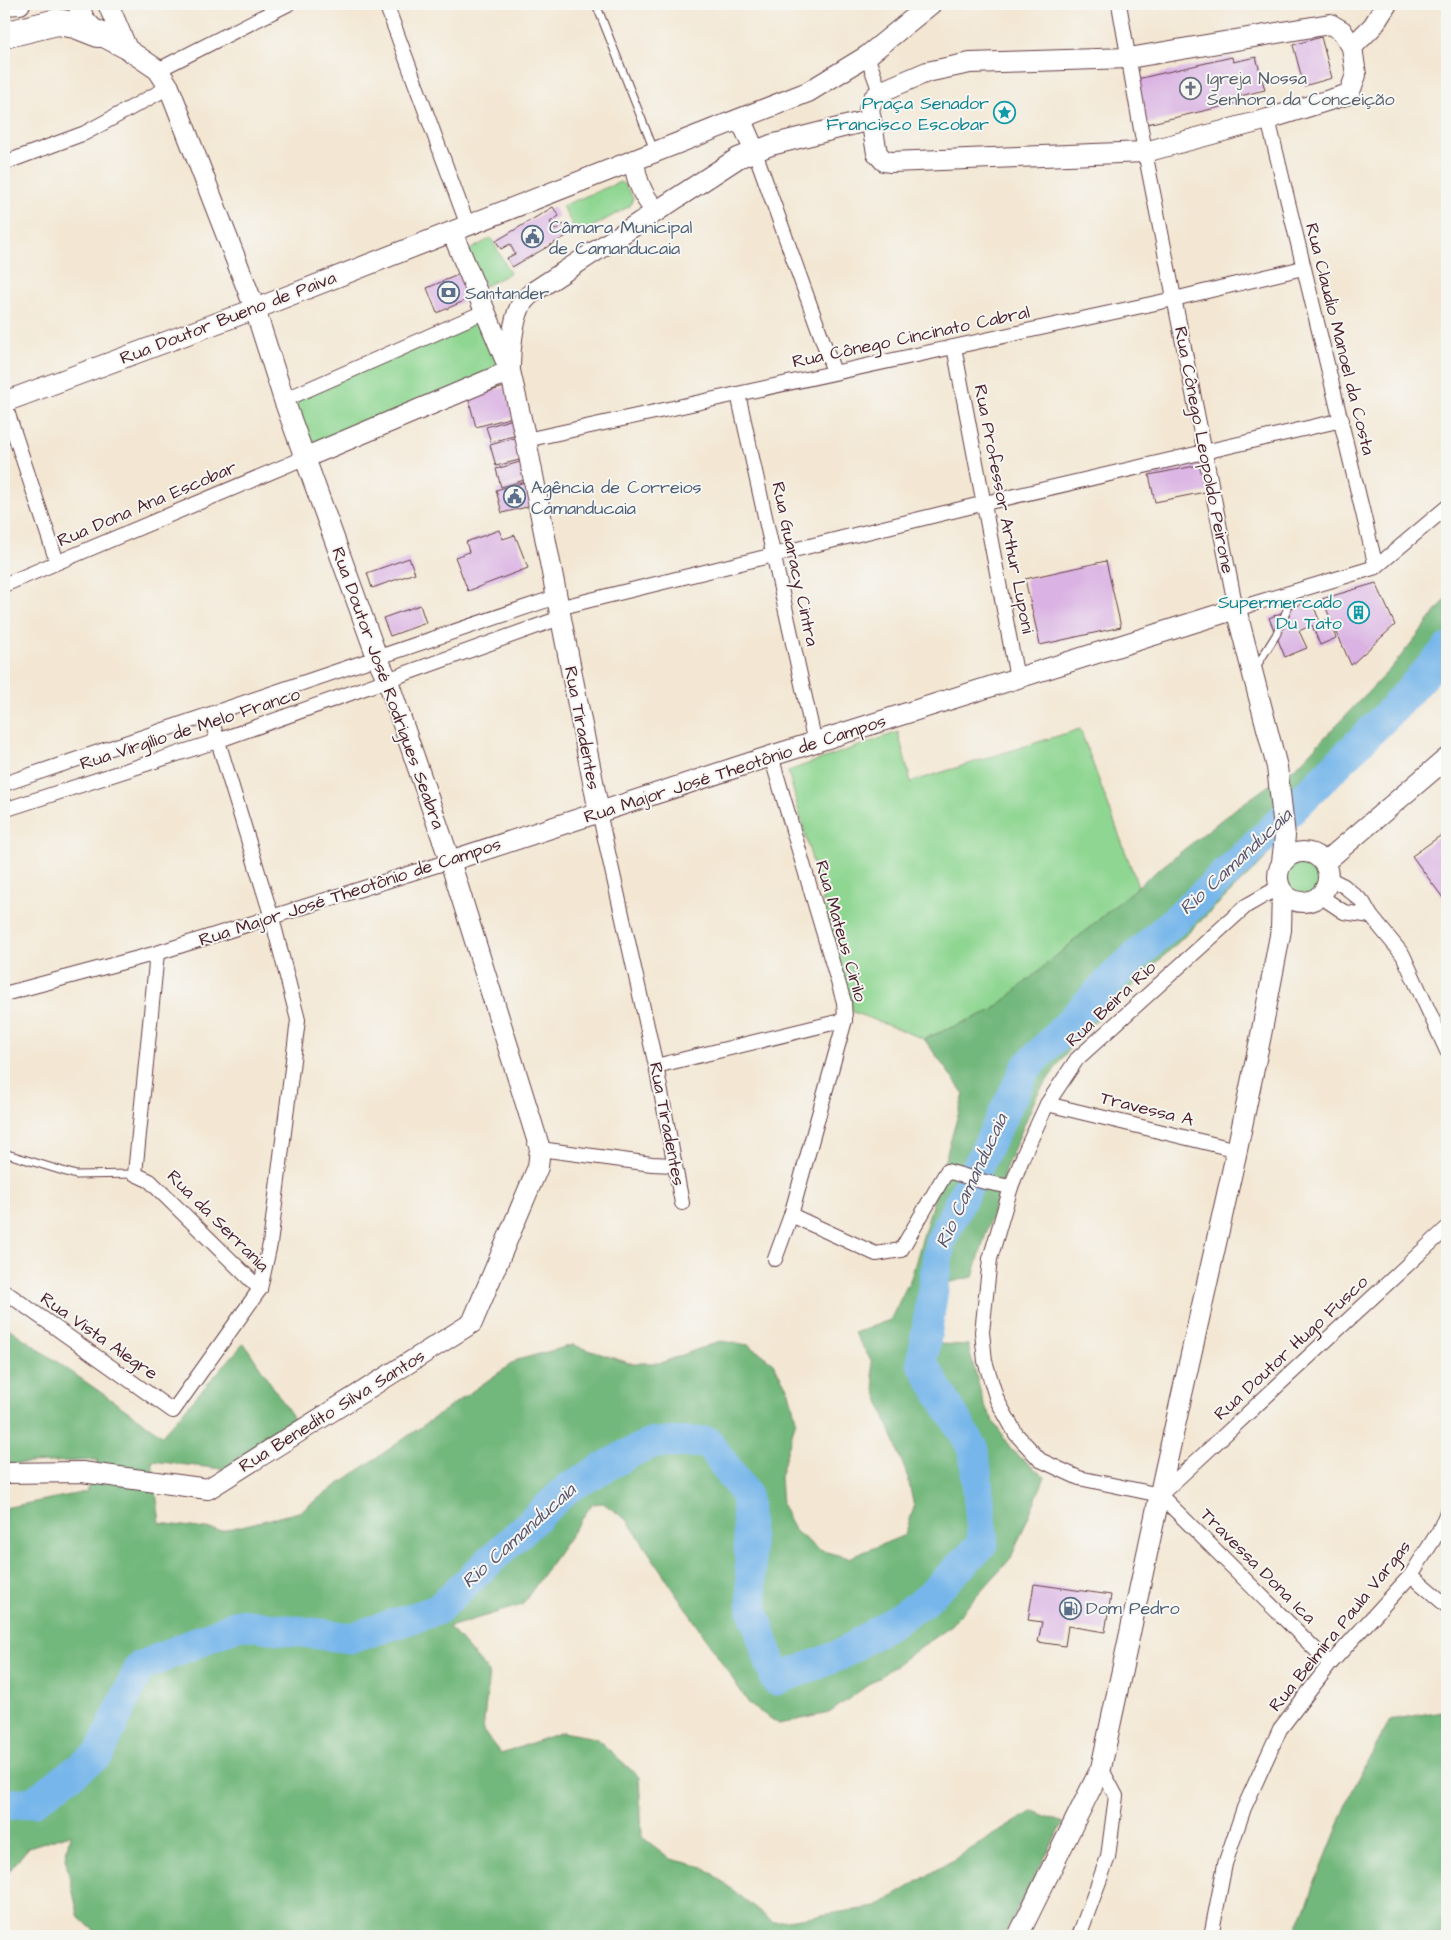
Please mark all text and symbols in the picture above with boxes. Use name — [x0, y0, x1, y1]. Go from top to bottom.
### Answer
place label: Igreja Nossa Senhora da Conceição — [1207, 66, 1395, 112]
church icon: Igreja Nossa Senhora da Conceição — [1179, 76, 1203, 100]
place label: Praça Senador Francisco Escobar — [826, 91, 989, 137]
place icon: Praça Senador Francisco Escobar — [993, 101, 1017, 125]
place label: Câmara Municipal de Camanducaia — [549, 215, 692, 261]
street label: Rua Claudio Manoel da Costa — [1299, 220, 1381, 458]
public building icon: Câmara Municipal de Camanducaia — [521, 225, 545, 249]
street label: Rua Doutor Bueno de Paiva — [116, 265, 340, 371]
bank icon: Santander — [437, 281, 461, 305]
place label: Santander — [465, 281, 549, 306]
street label: Rua Cônego Cincinato Cabral — [790, 300, 1032, 375]
street label: Rua Cônego Leopoldo Peirone — [1167, 324, 1240, 576]
street label: Rua Professor Arthur Luponi — [968, 382, 1040, 636]
street label: Rua Dona Ana Escobar — [53, 455, 241, 553]
place label: Agência de Correios Camanducaia — [531, 475, 702, 521]
street label: Rua Guaracy Cintra — [764, 479, 825, 649]
public building icon: Agência de Correios Camanducaia — [503, 485, 527, 509]
street label: Rua Doutor José Rodrigues Seabra — [324, 544, 451, 833]
place label: Supermercado Du Tato — [1218, 590, 1342, 636]
building icon: Supermercado Du Tato — [1346, 600, 1370, 624]
street label: Rua Tiradentes — [558, 664, 606, 792]
street label: Rua Virgílio de Melo Franco — [77, 682, 304, 777]
street label: Rua Major José Theotônio de Campos — [581, 708, 889, 830]
water label: Rio Camanducaia — [1174, 802, 1299, 921]
street label: Rua Major José Theotônio de Campos — [196, 831, 504, 953]
street label: Rua Mateus Cirilo — [809, 857, 873, 1005]
street label: Rua Beira Rio — [1060, 955, 1162, 1053]
street label: Rua Tiradentes — [643, 1060, 691, 1188]
street label: Travessa A — [1098, 1085, 1197, 1133]
water label: Rio Camanducaia — [929, 1108, 1016, 1253]
street label: Rua da Serrania — [161, 1164, 275, 1278]
street label: Rua Doutor Hugo Fusco — [1208, 1270, 1374, 1427]
street label: Rua Vista Alegre — [35, 1286, 163, 1387]
street label: Rua Benedito Silva Santos — [234, 1343, 430, 1479]
water label: Rio Camanducaia — [456, 1476, 583, 1595]
street label: Travessa Dona Ica — [1195, 1503, 1321, 1629]
street label: Rua Belmira Paula Vargas — [1263, 1535, 1418, 1717]
fuel station icon: Dom Pedro — [1058, 1596, 1082, 1620]
place label: Dom Pedro — [1086, 1596, 1180, 1621]

